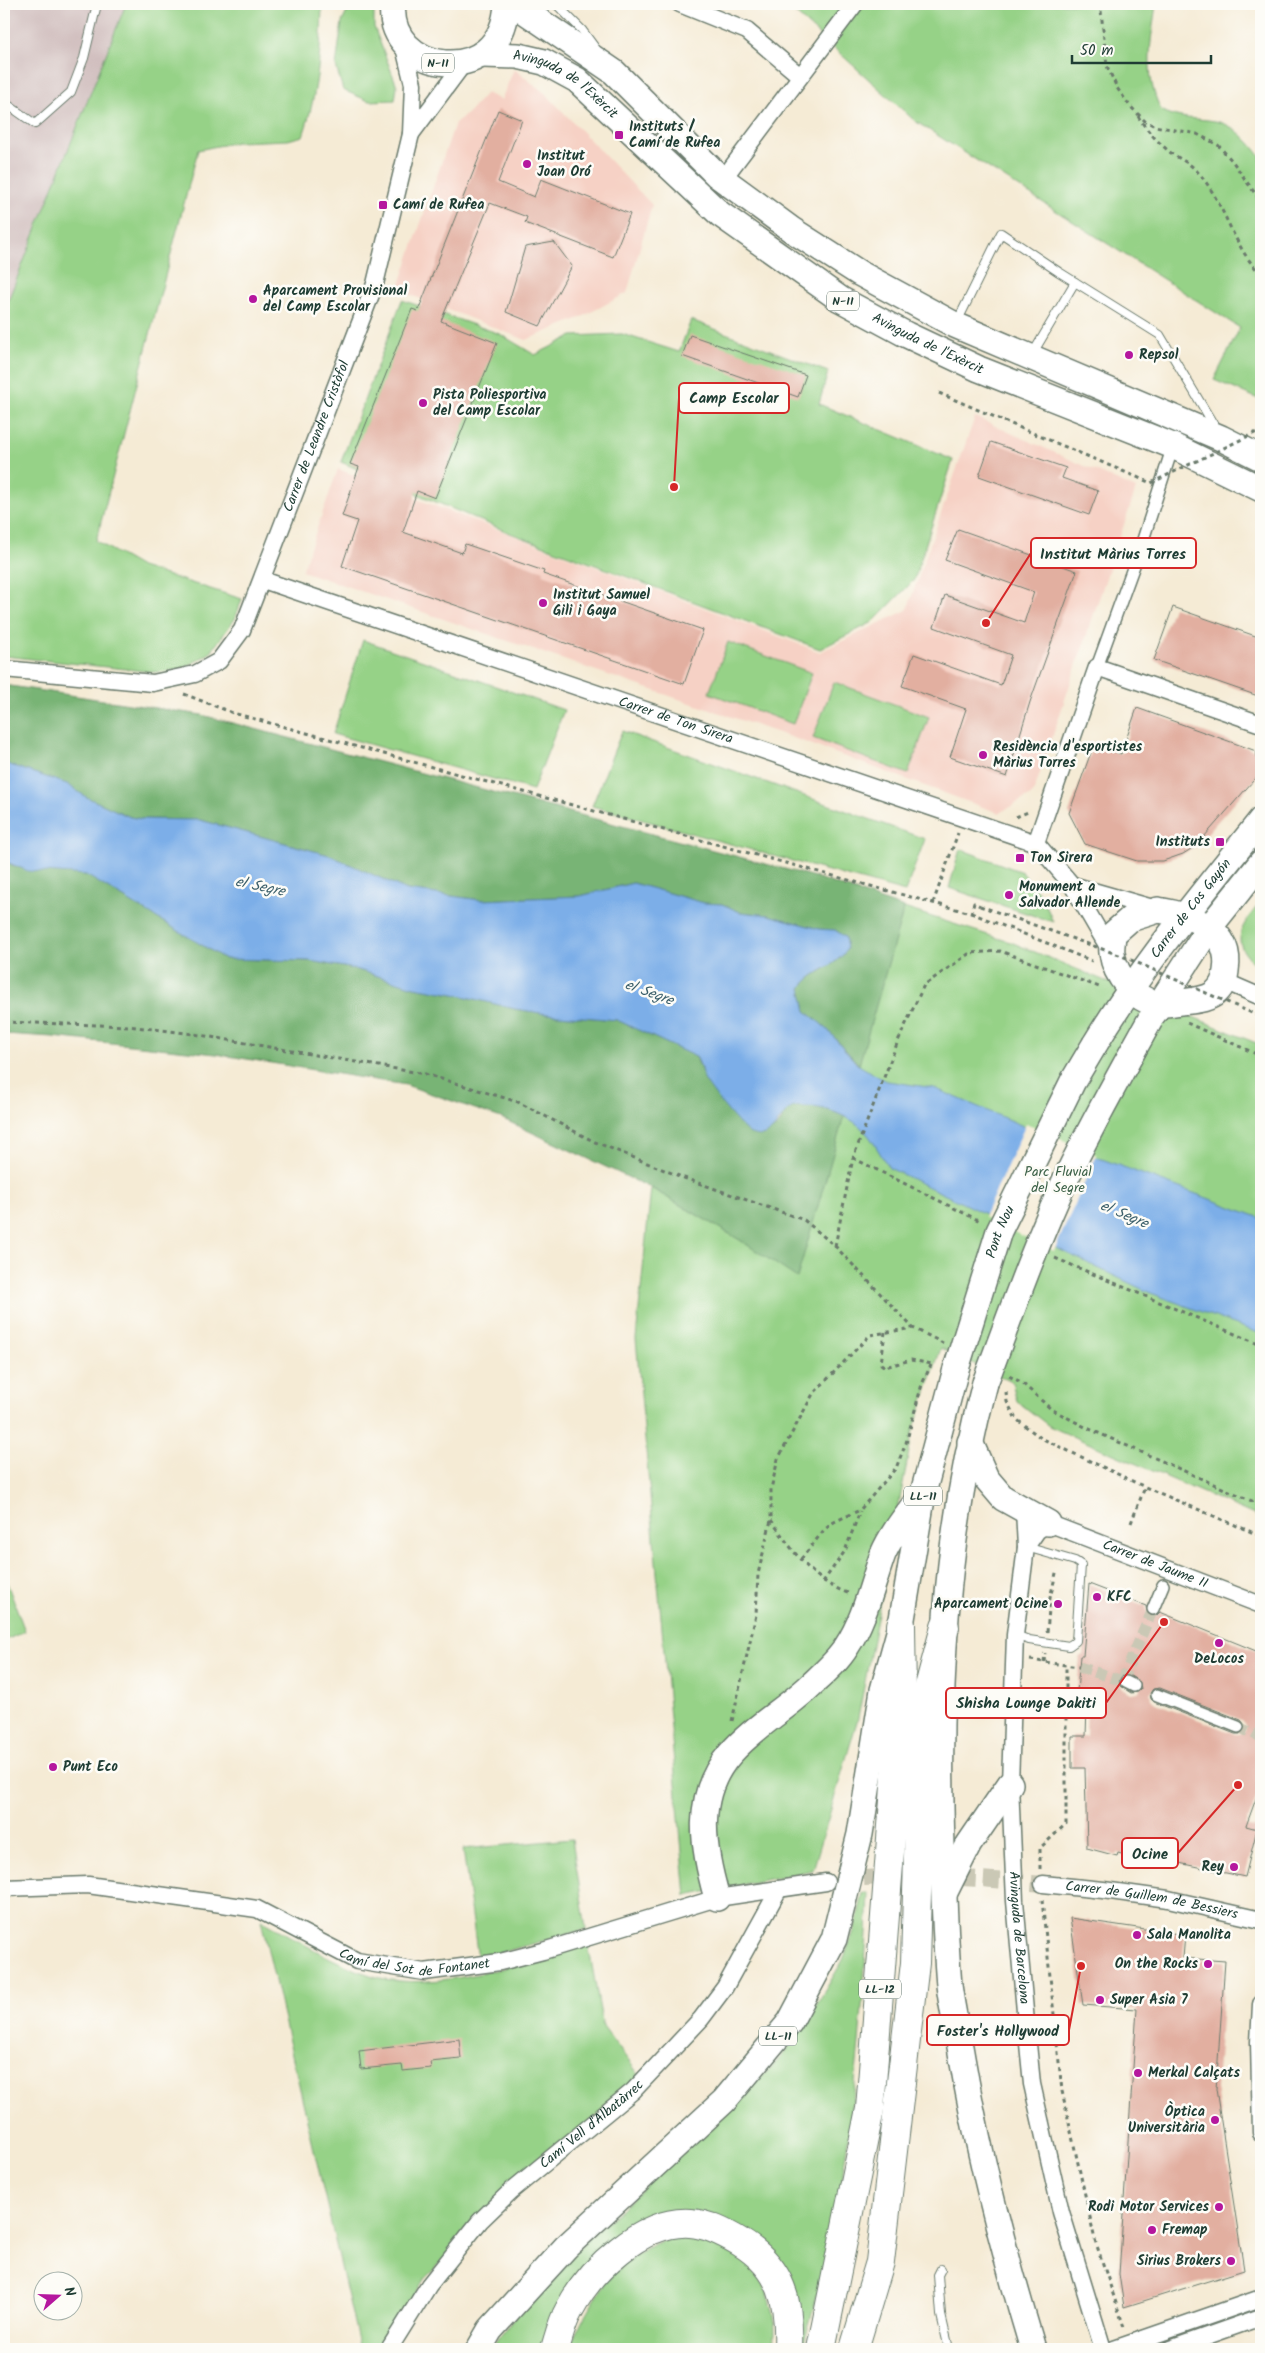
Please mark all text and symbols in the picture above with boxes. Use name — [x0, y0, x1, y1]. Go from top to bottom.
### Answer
scale bar — [1072, 32, 1211, 64]
text: 50 m — [1080, 39, 1114, 63]
street label: Avinguda de l'Exèrcit — [513, 45, 623, 125]
road number: N-II — [422, 54, 454, 72]
place label: Instituts / Camí de Rufea — [629, 116, 720, 154]
marker: Instituts / Camí de Rufea — [613, 129, 625, 141]
place label: Institut Joan Oró — [537, 145, 592, 183]
marker: Institut Joan Oró — [521, 158, 533, 170]
place label: Camí de Rufea — [393, 194, 484, 216]
marker: Camí de Rufea — [377, 199, 389, 211]
place label: Aparcament Provisional del Camp Escolar — [263, 280, 407, 318]
road number: N-II — [827, 292, 859, 310]
marker: Aparcament Provisional del Camp Escolar — [247, 293, 259, 305]
street label: Avinguda de l'Exèrcit — [868, 307, 987, 381]
place label: Repsol — [1139, 344, 1179, 366]
marker: Repsol — [1123, 349, 1135, 361]
street label: Carrer de Leandre Cristòfol — [277, 357, 356, 515]
callout: Camp Escolar — [679, 383, 789, 413]
place label: Pista Poliesportiva del Camp Escolar — [433, 384, 547, 422]
text: Camp Escolar — [689, 387, 779, 411]
marker: Pista Poliesportiva del Camp Escolar — [417, 397, 429, 409]
callout: Institut Màrius Torres — [1031, 538, 1196, 568]
text: Institut Màrius Torres — [1040, 543, 1186, 567]
place label: Institut Samuel Gili i Gaya — [553, 584, 650, 622]
marker: Institut Samuel Gili i Gaya — [537, 597, 549, 609]
street label: Carrer de Ton Sirera — [616, 691, 736, 750]
place label: Residència d'esportistes Màrius Torres — [993, 736, 1143, 774]
marker: Residència d'esportistes Màrius Torres — [977, 749, 989, 761]
place label: Instituts — [1155, 831, 1210, 853]
marker: Instituts — [1214, 836, 1226, 848]
place label: Ton Sirera — [1030, 847, 1093, 869]
marker: Ton Sirera — [1014, 852, 1026, 864]
street label: Carrer de Cos Gayón — [1145, 854, 1237, 963]
water label: el Segre — [233, 870, 288, 904]
place label: Monument a Salvador Allende — [1019, 876, 1120, 914]
marker: Monument a Salvador Allende — [1003, 889, 1015, 901]
water label: el Segre — [621, 973, 678, 1013]
park label: Parc Fluvial del Segre — [1024, 1161, 1092, 1199]
water label: el Segre — [1096, 1194, 1153, 1236]
street label: Pont Nou — [980, 1202, 1021, 1261]
road number: LL-11 — [904, 1486, 942, 1505]
street label: Carrer de Jaume II — [1099, 1534, 1211, 1595]
place label: KFC — [1107, 1586, 1132, 1608]
marker: KFC — [1091, 1591, 1103, 1603]
place label: Aparcament Ocine — [934, 1593, 1048, 1615]
marker: Aparcament Ocine — [1052, 1598, 1064, 1610]
marker: DeLocos — [1213, 1637, 1225, 1649]
place label: DeLocos — [1194, 1648, 1244, 1670]
callout: Shisha Lounge Dakiti — [946, 1688, 1106, 1718]
text: Shisha Lounge Dakiti — [956, 1692, 1097, 1716]
place label: Punt Eco — [63, 1756, 119, 1778]
marker: Punt Eco — [47, 1761, 59, 1773]
callout: Ocine — [1122, 1838, 1178, 1868]
text: Ocine — [1132, 1843, 1169, 1867]
place label: Rey — [1201, 1856, 1225, 1878]
marker: Rey — [1228, 1861, 1240, 1873]
street label: Avinguda de Barcelona — [1003, 1871, 1035, 2005]
street label: Carrer de Guillem de Bessiers — [1064, 1875, 1240, 1925]
place label: Sala Manolita — [1147, 1924, 1231, 1946]
marker: Sala Manolita — [1131, 1929, 1143, 1941]
street label: Camí del Sot de Fontanet — [335, 1942, 492, 1983]
place label: On the Rocks — [1115, 1953, 1198, 1975]
marker: On the Rocks — [1202, 1958, 1214, 1970]
road number: LL-12 — [859, 1980, 901, 1998]
place label: Super Asia 7 — [1110, 1989, 1188, 2011]
marker: Super Asia 7 — [1094, 1994, 1106, 2006]
callout: Foster's Hollywood — [927, 2015, 1069, 2045]
text: Foster's Hollywood — [937, 2020, 1060, 2044]
road number: LL-11 — [759, 2026, 797, 2045]
place label: Merkal Calçats — [1148, 2062, 1240, 2084]
marker: Merkal Calçats — [1132, 2067, 1144, 2079]
street label: Camí Vell d'Albatàrrec — [535, 2075, 649, 2174]
place label: Òptica Universitària — [1128, 2101, 1205, 2139]
marker: Òptica Universitària — [1209, 2114, 1221, 2126]
place label: Rodi Motor Services — [1088, 2196, 1209, 2218]
marker: Rodi Motor Services — [1213, 2201, 1225, 2213]
place label: Fremap — [1162, 2219, 1208, 2241]
marker: Fremap — [1146, 2224, 1158, 2236]
place label: Sirius Brokers — [1137, 2250, 1221, 2272]
marker: Sirius Brokers — [1225, 2255, 1237, 2267]
north arrow — [32, 2270, 82, 2320]
text: N — [57, 2284, 81, 2300]

